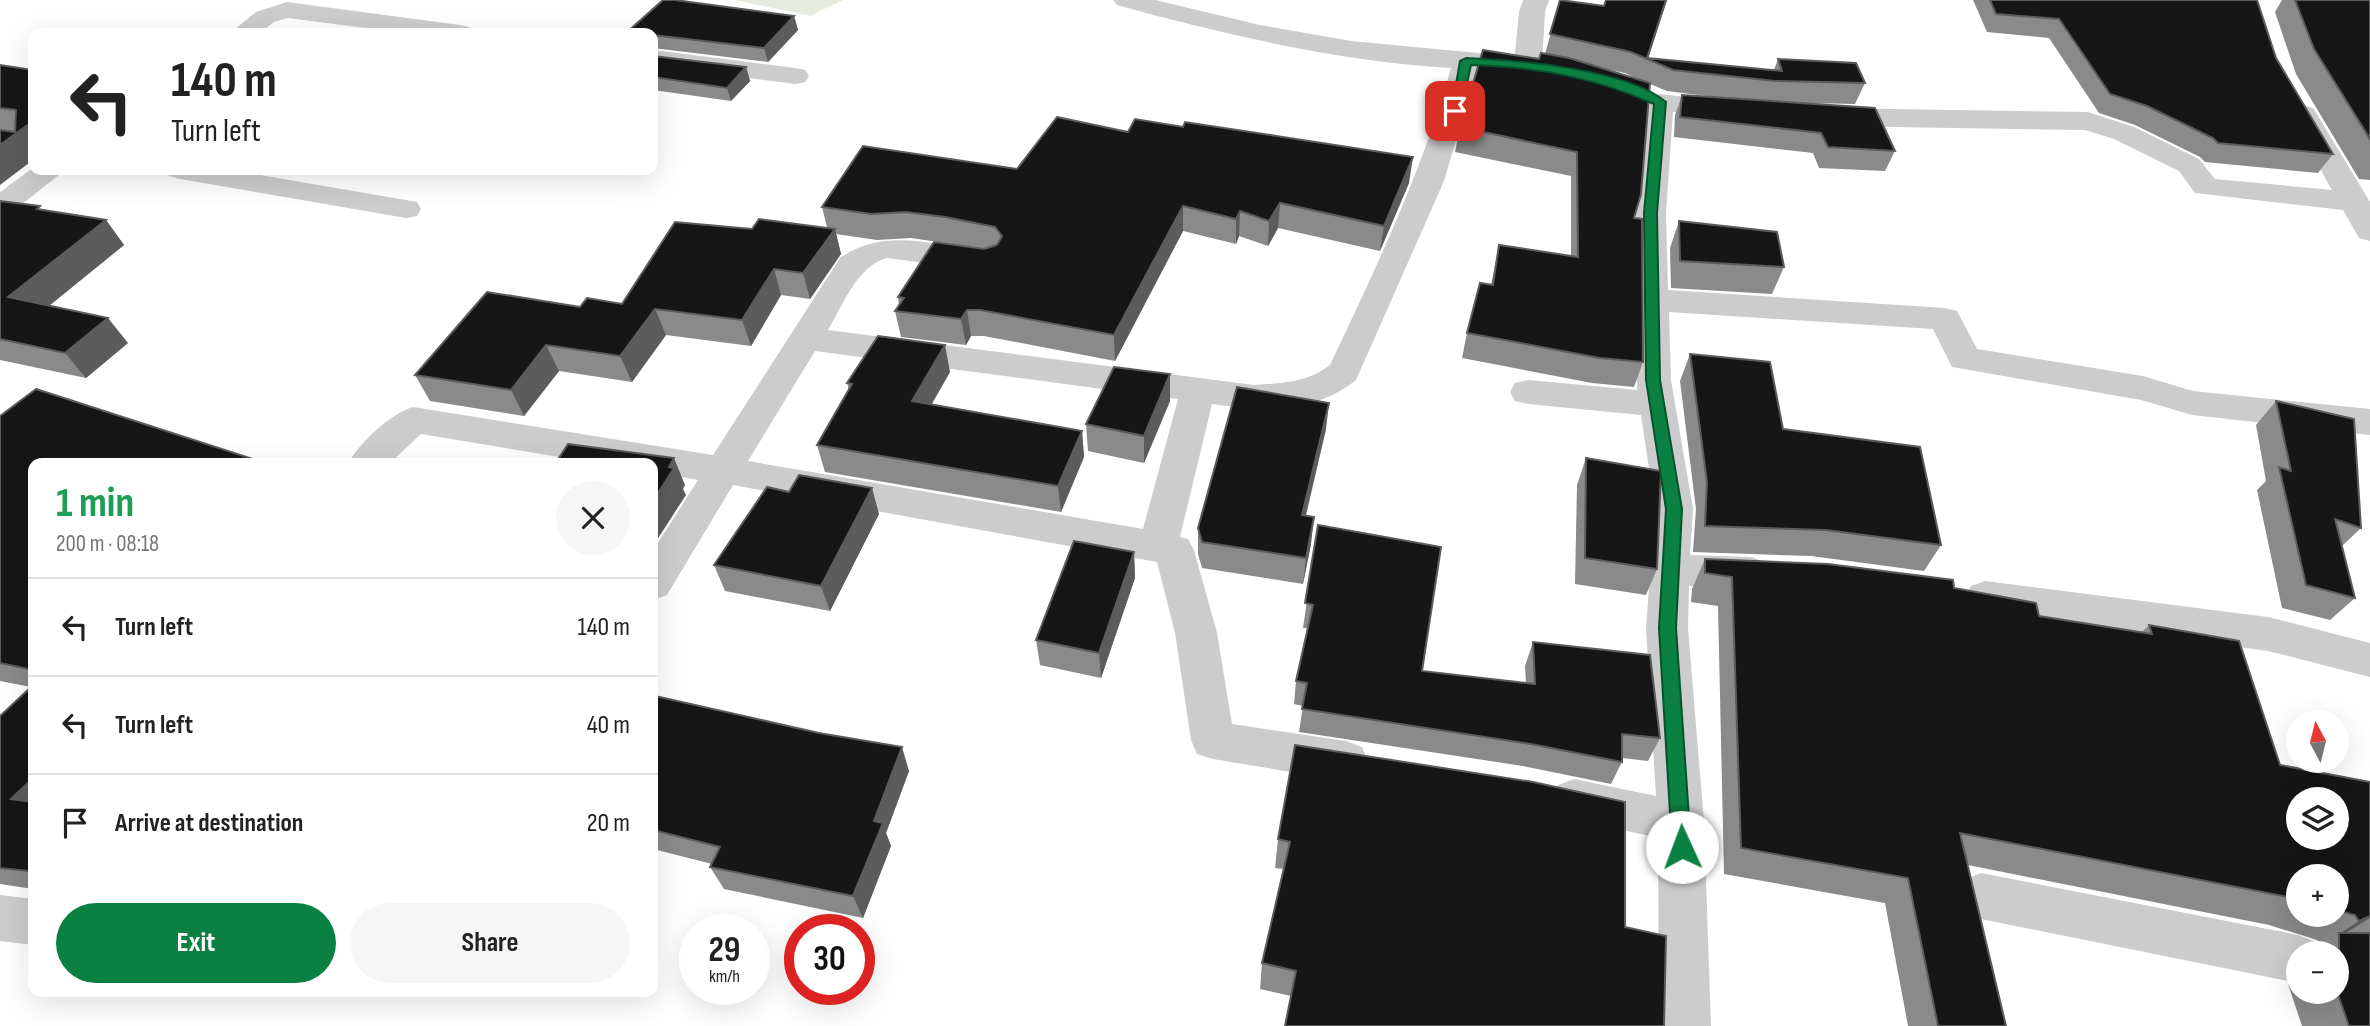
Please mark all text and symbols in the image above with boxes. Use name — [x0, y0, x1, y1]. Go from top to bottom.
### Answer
text: 140 m — [171, 52, 277, 111]
icon: left — [56, 56, 147, 147]
pin — [1425, 81, 1485, 141]
icon: arrive — [1436, 92, 1474, 130]
text: Turn left — [171, 112, 261, 151]
text: 1 min — [56, 478, 134, 529]
button: close — [556, 481, 630, 555]
text: 200 m · 08:18 — [56, 530, 159, 558]
icon: left — [56, 608, 94, 646]
text: Turn left — [115, 612, 193, 643]
text: 140 m — [578, 612, 630, 643]
icon: left — [56, 706, 94, 744]
text: Turn left — [115, 710, 193, 741]
text: 40 m — [587, 710, 630, 741]
north arrow — [2286, 710, 2348, 774]
map controls — [2286, 710, 2349, 1004]
button: layers — [2286, 787, 2349, 850]
icon: arrive — [56, 804, 94, 842]
text: Arrive at destination — [115, 808, 303, 839]
text: 20 m — [587, 808, 630, 839]
position arrow — [1645, 810, 1719, 884]
button: + — [2286, 864, 2349, 927]
button: Exit — [56, 903, 336, 983]
button: Share — [350, 903, 630, 983]
speed limit sign: 30 — [784, 914, 875, 1005]
text: 29 — [709, 929, 740, 972]
button: − — [2286, 941, 2349, 1004]
text: km/h — [709, 966, 740, 987]

